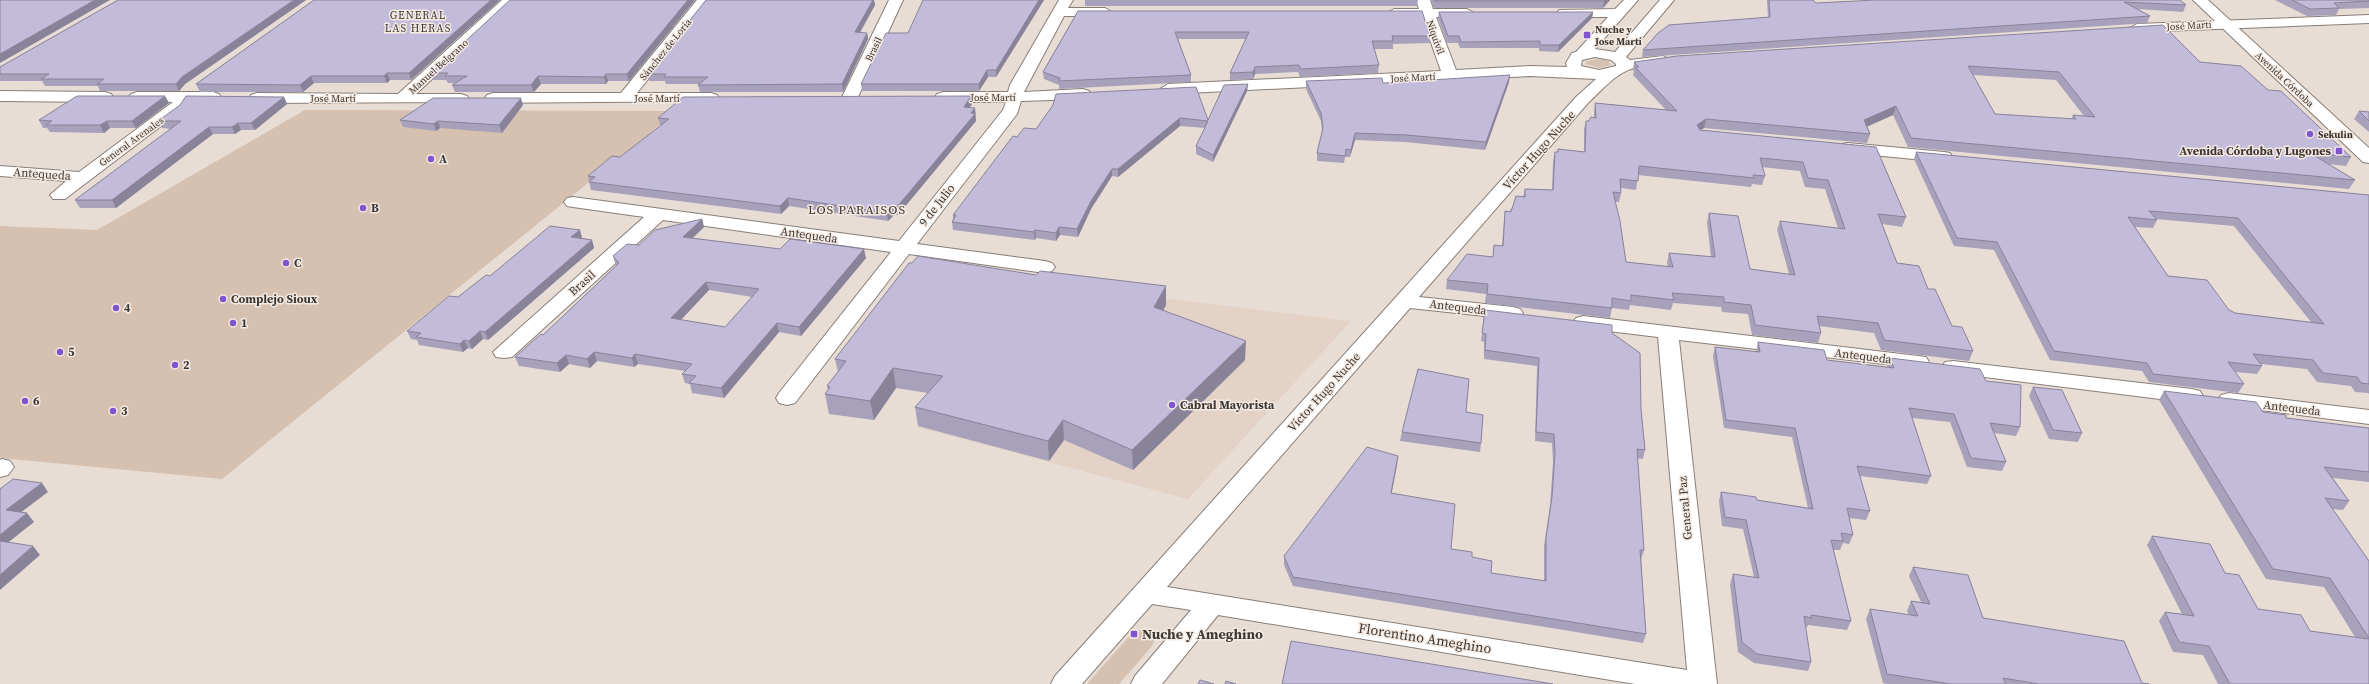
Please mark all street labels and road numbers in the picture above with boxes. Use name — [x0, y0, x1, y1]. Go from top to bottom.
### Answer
street label: Sánchez de Loria — [636, 15, 695, 83]
street label: Niquivil — [1423, 18, 1448, 56]
street label: José Martí — [2165, 18, 2212, 33]
street label: Brasil — [862, 35, 885, 64]
street label: Manuel Belgrano — [406, 36, 471, 97]
street label: Avenida Córdoba — [2252, 49, 2317, 111]
street label: José Martí — [1389, 70, 1436, 85]
street label: José Martí — [969, 91, 1016, 104]
street label: José Martí — [309, 92, 356, 105]
street label: José Martí — [633, 92, 680, 105]
street label: Víctor Hugo Nuche — [1499, 107, 1579, 193]
street label: General Arenales — [96, 114, 166, 169]
street label: Antequeda — [13, 164, 72, 184]
street label: 9 de Julio — [915, 180, 959, 229]
street label: Antequeda — [779, 223, 840, 247]
street label: Brasil — [565, 266, 599, 299]
street label: Antequeda — [1428, 296, 1488, 319]
street label: Antequeda — [1833, 345, 1893, 368]
street label: Víctor Hugo Nuche — [1284, 349, 1364, 435]
street label: Antequeda — [2262, 397, 2322, 420]
street label: General Paz — [1674, 475, 1696, 540]
street label: Florentino Ameghino — [1357, 618, 1493, 658]

